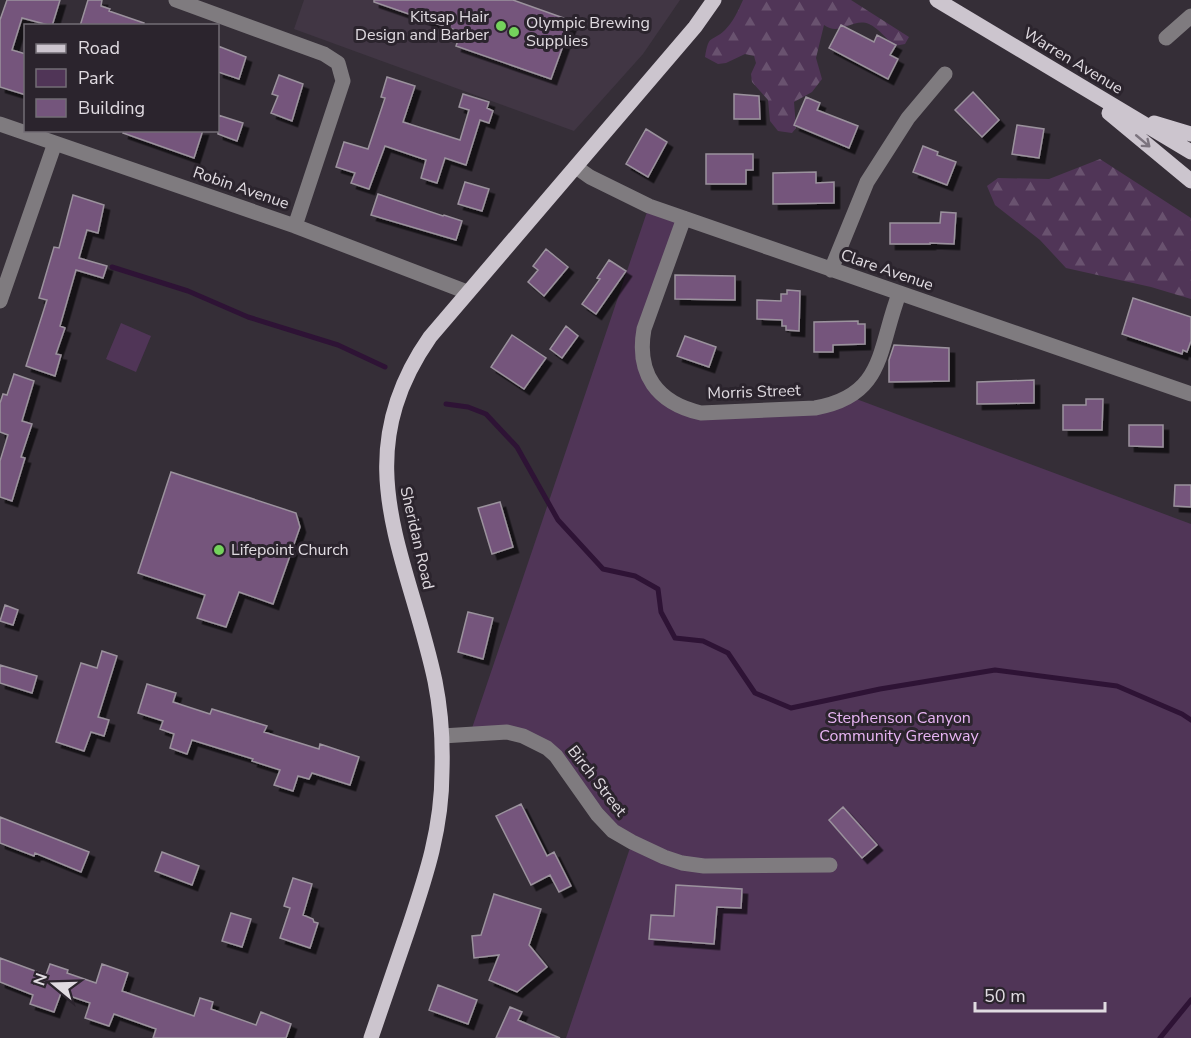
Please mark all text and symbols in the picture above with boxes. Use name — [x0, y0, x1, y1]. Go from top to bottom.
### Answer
place label: Kitsap Hair Design and Barber — [355, 6, 489, 46]
place label: Olympic Brewing Supplies — [526, 12, 650, 52]
marker: Kitsap Hair Design and Barber — [494, 19, 508, 33]
street label: Warren Avenue — [1019, 23, 1127, 99]
legend — [24, 24, 219, 132]
marker: Olympic Brewing Supplies — [507, 25, 521, 39]
text: Road — [78, 36, 120, 60]
text: Park — [78, 66, 115, 90]
text: Building — [78, 96, 145, 120]
one-way arrow — [1135, 134, 1151, 147]
street label: Robin Avenue — [190, 161, 292, 215]
street label: Clare Avenue — [838, 244, 936, 296]
street label: Morris Street — [707, 379, 801, 405]
street label: Sheridan Road — [394, 484, 440, 592]
place label: Lifepoint Church — [231, 539, 349, 561]
marker: Lifepoint Church — [212, 543, 226, 557]
park label: Stephenson Canyon Community Greenway — [819, 707, 980, 747]
street label: Birch Street — [562, 741, 632, 821]
north arrow — [24, 954, 84, 1014]
text: N — [28, 970, 53, 989]
scale bar — [975, 975, 1106, 1013]
text: 50 m — [984, 984, 1026, 1008]

